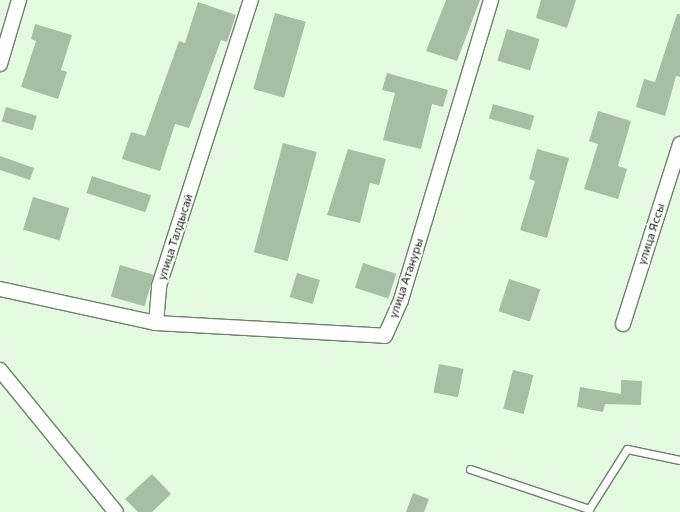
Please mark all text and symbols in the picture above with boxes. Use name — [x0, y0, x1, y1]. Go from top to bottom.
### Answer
street label: улица Талдысай — [154, 192, 196, 282]
street label: улица Яссы — [634, 201, 668, 267]
street label: улица Атануры — [386, 236, 426, 320]

